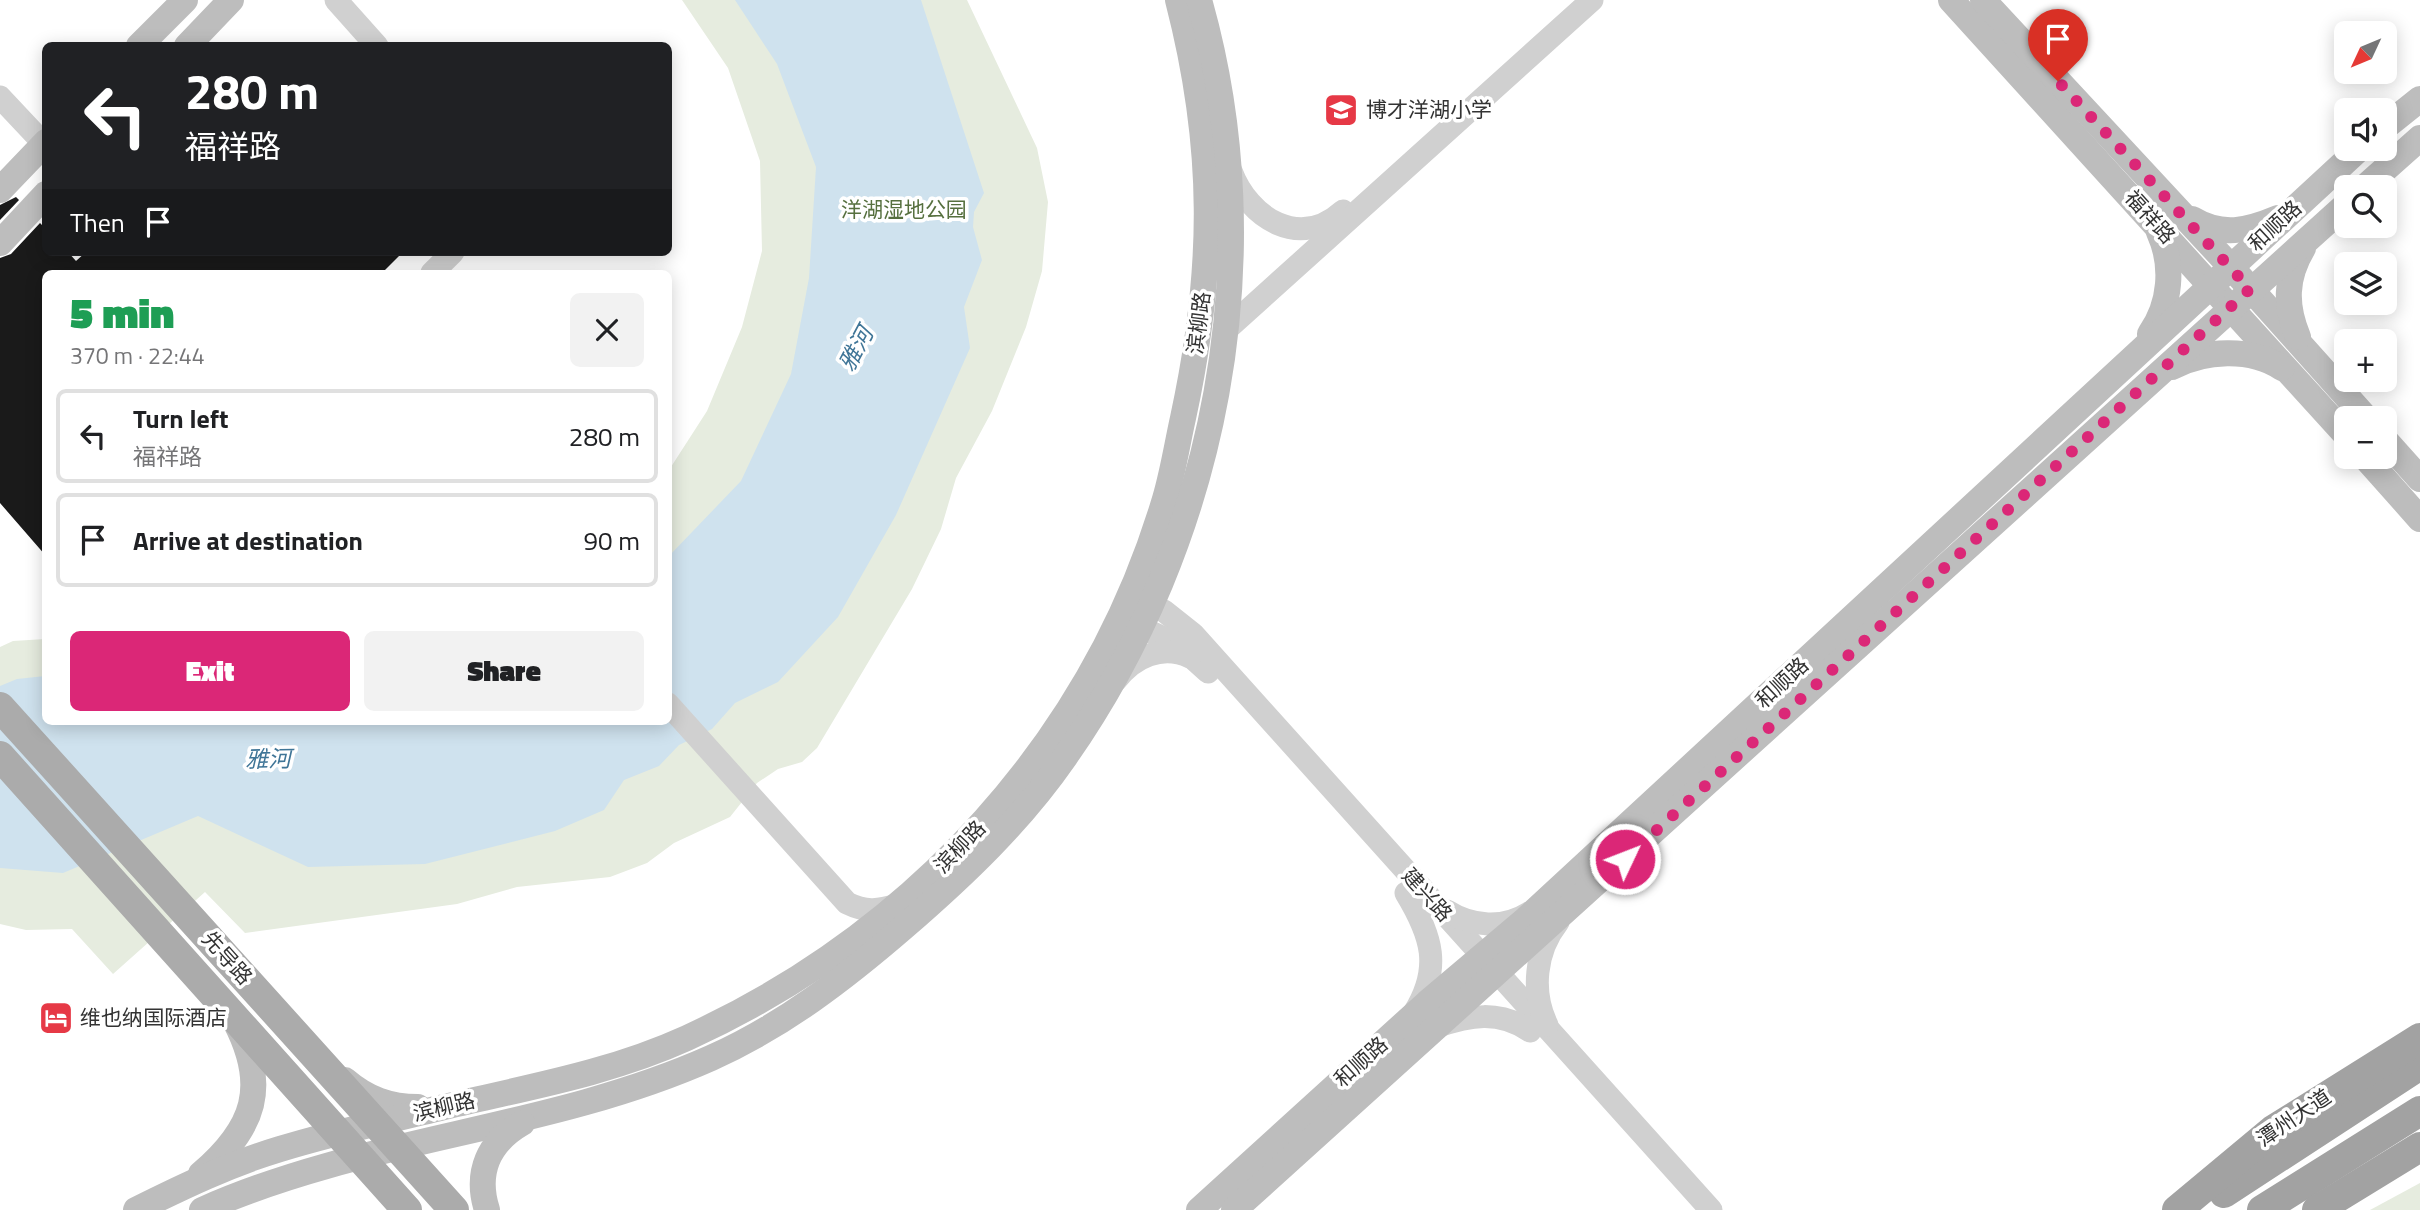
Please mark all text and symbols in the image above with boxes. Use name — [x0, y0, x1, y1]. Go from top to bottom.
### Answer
pin — [2028, 9, 2088, 81]
icon: arrive — [2039, 20, 2077, 58]
north arrow — [2334, 21, 2398, 84]
map controls — [2334, 21, 2397, 469]
text: 280 m — [185, 53, 319, 128]
icon: left — [70, 70, 161, 161]
school or university icon: 博才洋湖小学 — [1322, 91, 1360, 129]
place label: 博才洋湖小学 — [1366, 93, 1492, 125]
button: sound — [2334, 98, 2397, 161]
text: 福祥路 — [185, 122, 281, 170]
button: search — [2334, 175, 2397, 238]
street label: 福祥路 — [2118, 182, 2184, 250]
street label: 和顺路 — [2240, 192, 2308, 258]
park label: 洋湖湿地公园 — [841, 193, 967, 225]
text: Then — [70, 203, 125, 242]
icon: arrive — [139, 203, 177, 241]
button: layers — [2334, 252, 2397, 315]
text: 5 min — [70, 280, 174, 344]
street label: 滨柳路 — [1178, 290, 1218, 356]
button: close — [570, 293, 644, 367]
water label: 雅河 — [829, 317, 884, 377]
button: + — [2334, 329, 2397, 392]
text: 370 m · 22:44 — [70, 338, 205, 373]
text: Turn left — [133, 399, 228, 438]
button: − — [2334, 406, 2397, 469]
icon: left — [74, 417, 112, 455]
text: 280 m — [569, 417, 640, 456]
text: 福祥路 — [133, 439, 202, 474]
icon: arrive — [74, 521, 112, 559]
text: Arrive at destination — [133, 521, 363, 560]
text: 90 m — [583, 521, 640, 560]
button: Exit — [70, 631, 350, 711]
button: Share — [364, 631, 644, 711]
street label: 和顺路 — [1747, 649, 1815, 715]
water label: 雅河 — [245, 741, 295, 776]
street label: 滨柳路 — [926, 813, 993, 880]
position arrow — [1588, 822, 1662, 896]
street label: 建兴路 — [1395, 860, 1461, 928]
street label: 先导路 — [195, 923, 261, 991]
hotel icon: 维也纳国际酒店 — [37, 999, 75, 1037]
place label: 维也纳国际酒店 — [80, 1001, 227, 1033]
street label: 和顺路 — [1326, 1028, 1394, 1094]
street label: 潭州大道 — [2250, 1080, 2337, 1154]
street label: 滨柳路 — [409, 1083, 478, 1129]

